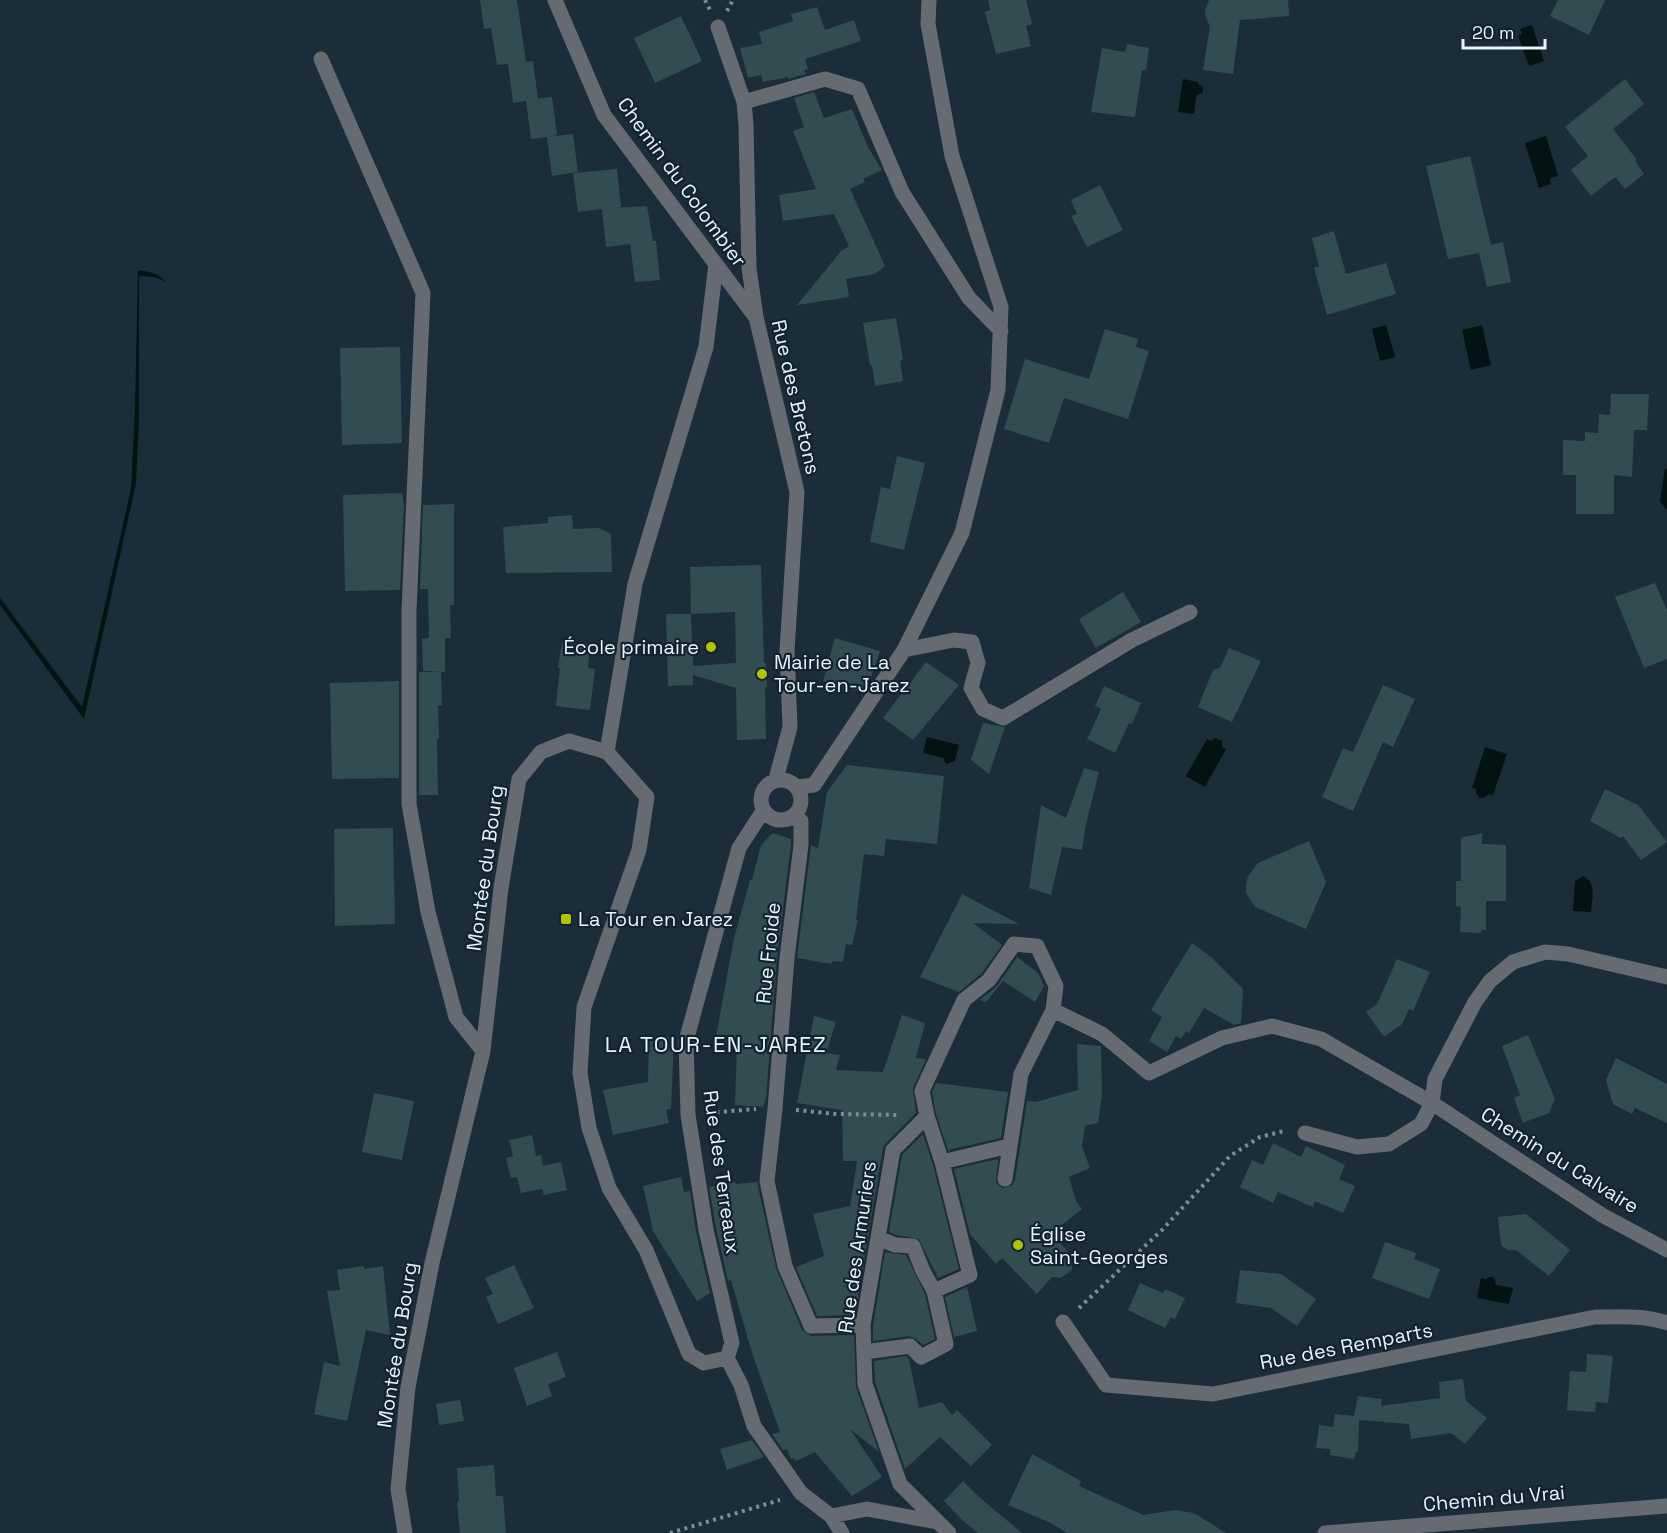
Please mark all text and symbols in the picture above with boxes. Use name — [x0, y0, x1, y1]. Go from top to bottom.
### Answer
scale bar — [1463, 12, 1546, 50]
text: 20 m — [1472, 21, 1515, 44]
street label: Chemin du Colombier — [612, 92, 752, 272]
street label: Rue des Bretons — [766, 317, 826, 477]
place label: École primaire — [564, 634, 699, 660]
marker: École primaire — [704, 640, 718, 654]
place label: Mairie de La Tour-en-Jarez — [774, 649, 910, 698]
marker: Mairie de La Tour-en-Jarez — [755, 667, 769, 681]
street label: Montée du Bourg — [460, 783, 510, 953]
street label: Rue Froide — [750, 901, 786, 1005]
place label: La Tour en Jarez — [578, 906, 733, 932]
marker: La Tour en Jarez — [559, 912, 573, 926]
district label: LA TOUR-EN-JAREZ — [605, 1030, 827, 1058]
street label: Rue des Terreaux — [698, 1088, 746, 1256]
street label: Chemin du Calvaire — [1476, 1101, 1644, 1219]
street label: Rue des Armuriers — [832, 1159, 882, 1335]
place label: Église Saint-Georges — [1030, 1221, 1168, 1270]
marker: Église Saint-Georges — [1011, 1238, 1025, 1252]
street label: Montée du Bourg — [371, 1260, 423, 1430]
street label: Rue des Remparts — [1257, 1316, 1435, 1376]
street label: Chemin du Vrai — [1422, 1479, 1566, 1517]

